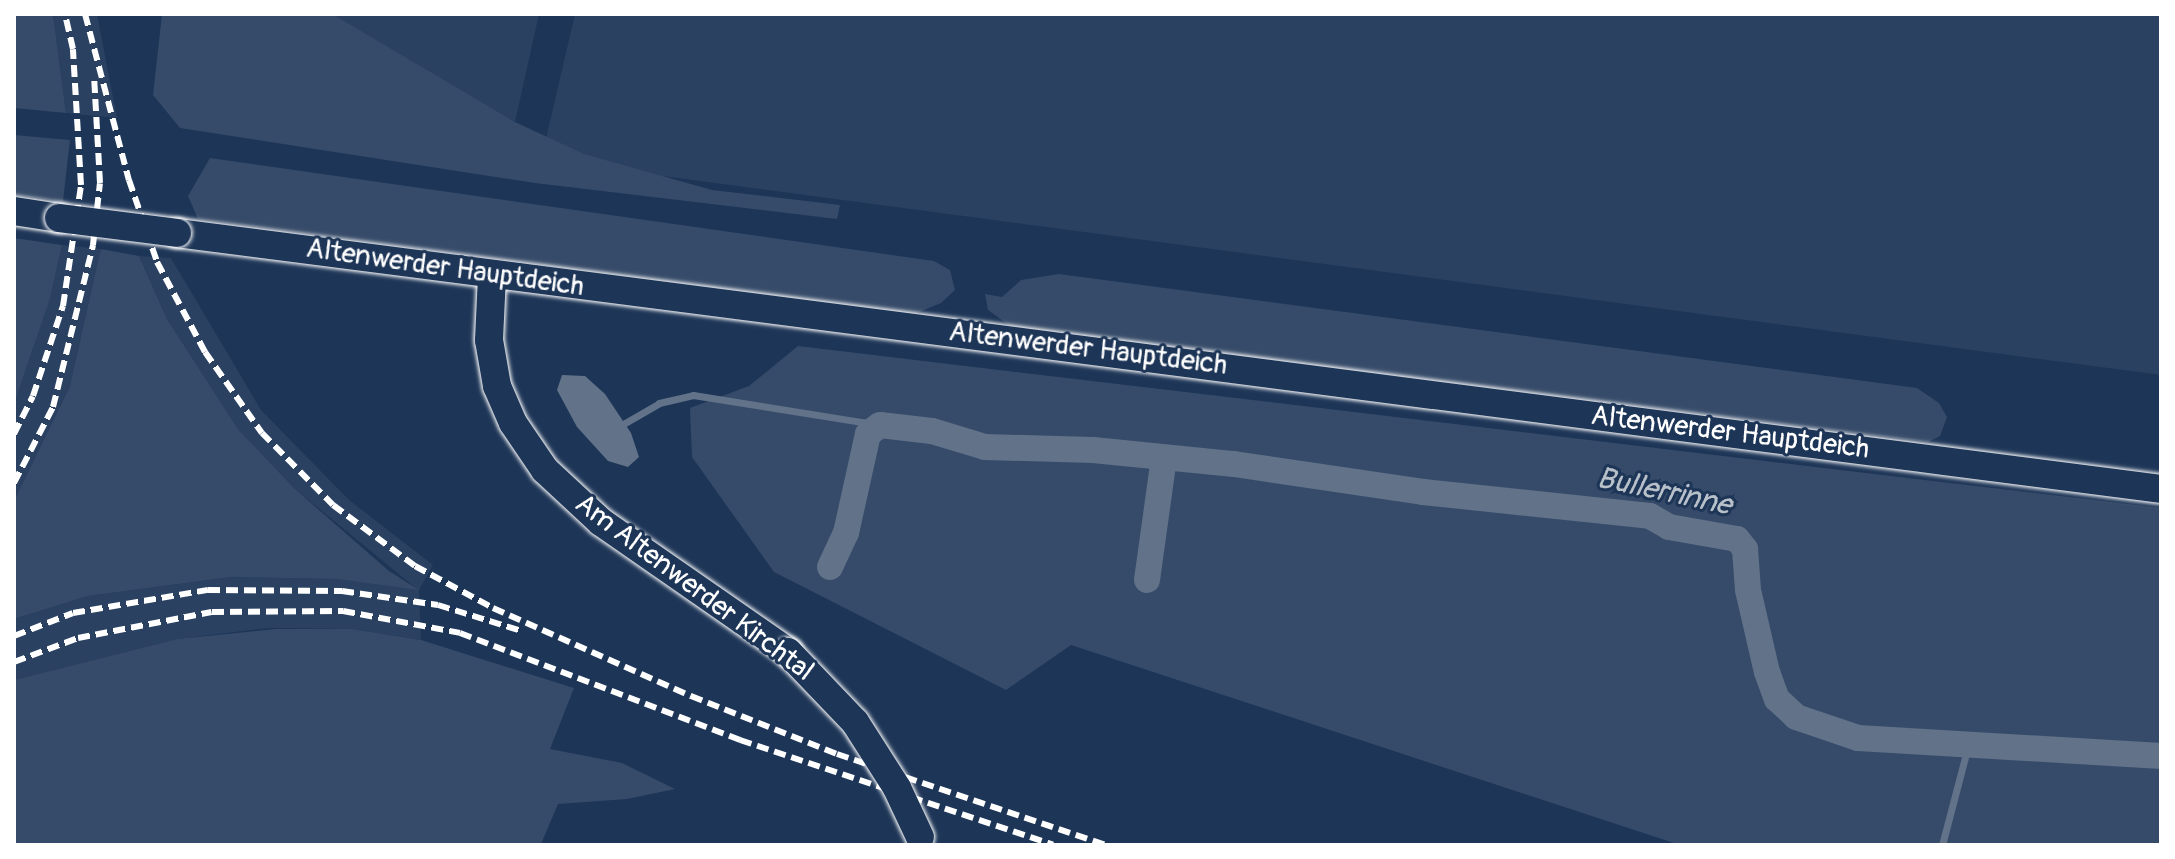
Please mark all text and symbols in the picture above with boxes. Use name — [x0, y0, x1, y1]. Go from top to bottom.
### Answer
street label: Altenwerder Hauptdeich — [304, 232, 586, 304]
street label: Altenwerder Hauptdeich — [947, 315, 1229, 383]
street label: Altenwerder Hauptdeich — [1589, 399, 1871, 467]
water label: Bullerrinne — [1594, 460, 1734, 524]
street label: Am Altenwerder Kirchtal — [568, 487, 820, 689]

